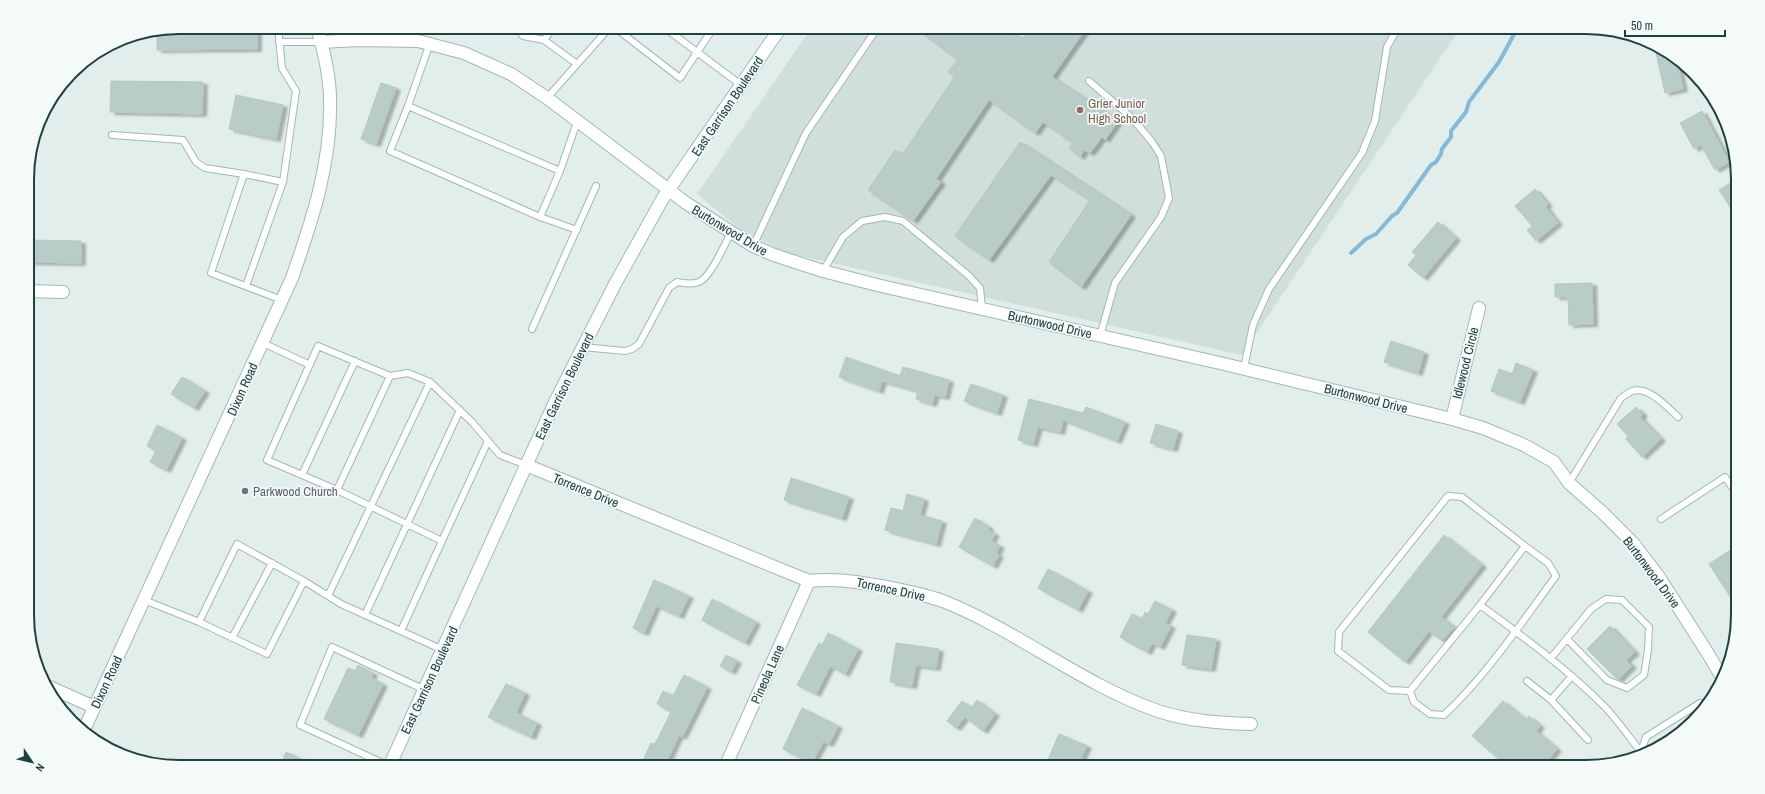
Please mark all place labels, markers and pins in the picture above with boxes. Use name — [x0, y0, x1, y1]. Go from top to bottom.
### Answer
place label: Grier Junior High School — [1088, 95, 1146, 127]
marker: Grier Junior High School — [1075, 105, 1085, 115]
place label: Parkwood Church — [253, 483, 338, 500]
marker: Parkwood Church — [240, 486, 250, 496]

